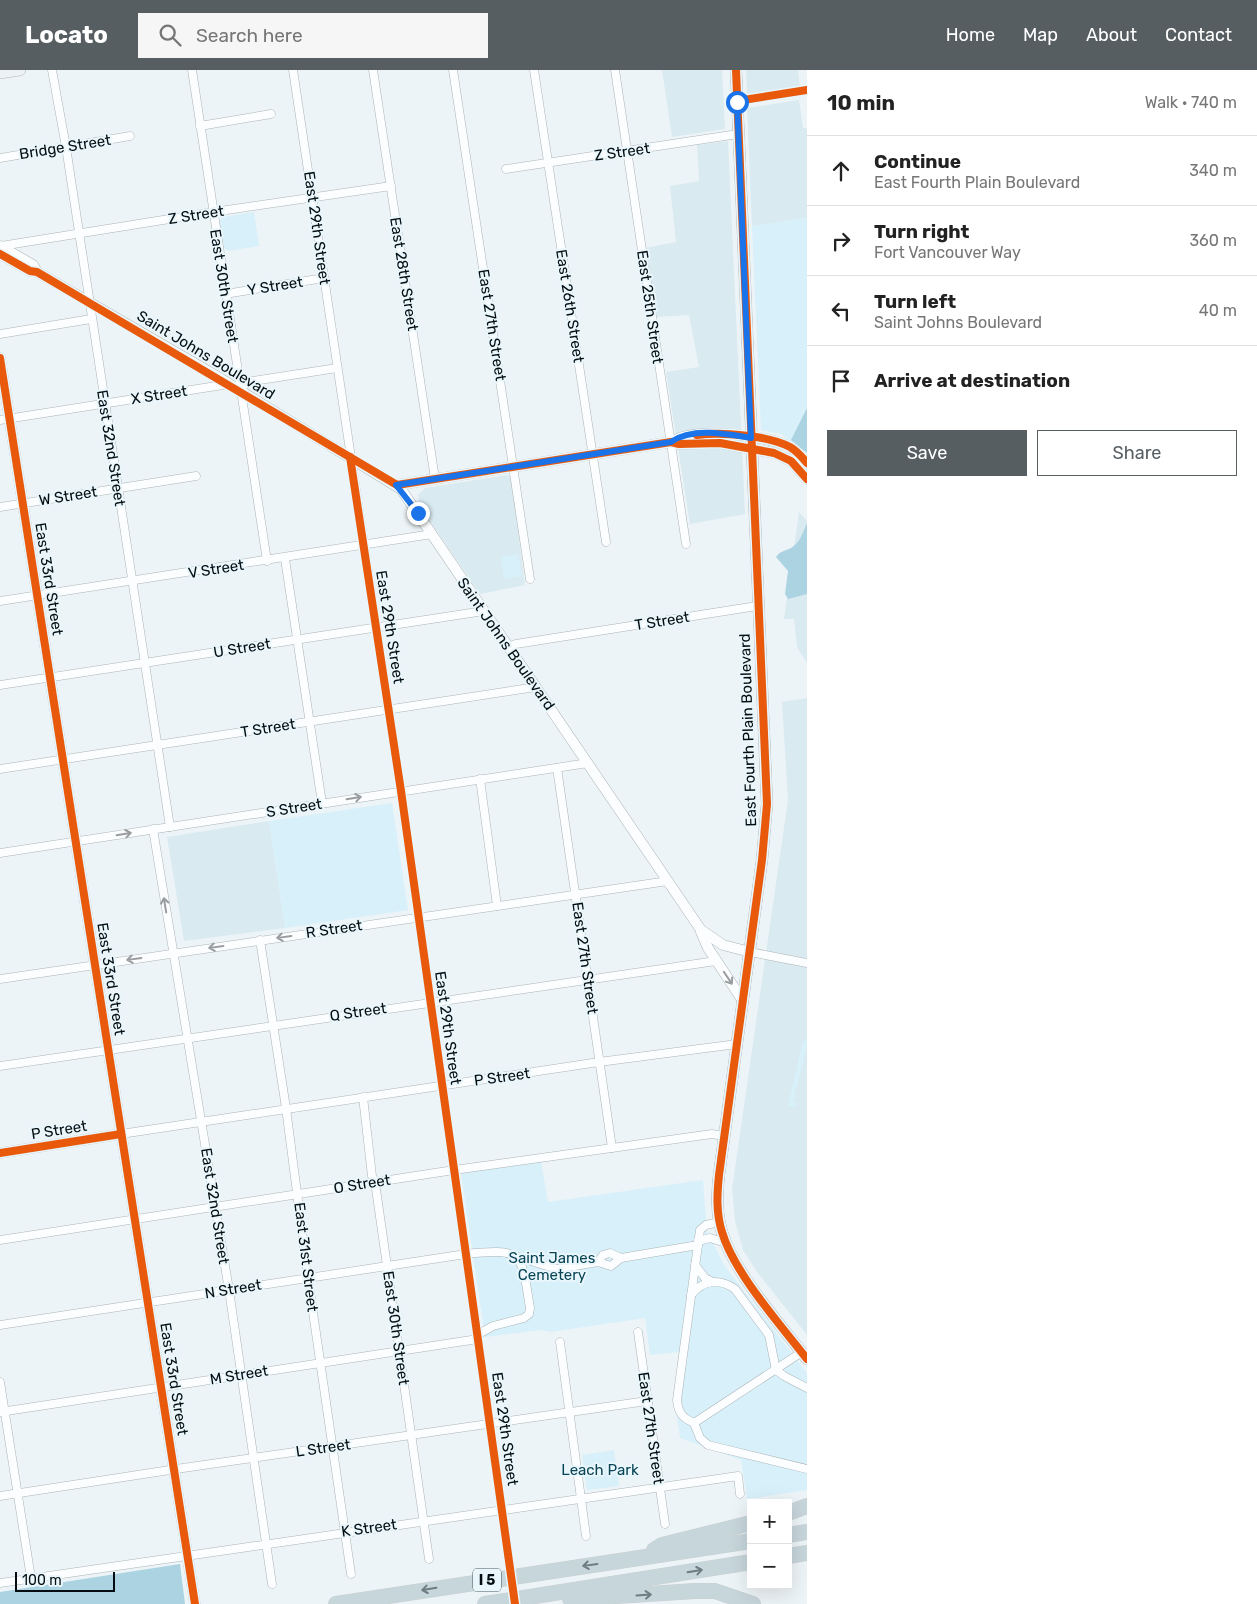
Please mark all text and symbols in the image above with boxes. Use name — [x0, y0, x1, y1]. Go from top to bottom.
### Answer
search box — [138, 13, 488, 58]
text: Locato — [25, 21, 108, 49]
icon: search — [156, 21, 184, 49]
text: Search here — [196, 24, 303, 47]
text: Home — [946, 24, 995, 46]
text: Map — [1023, 24, 1058, 46]
text: About — [1086, 24, 1137, 46]
text: Contact — [1165, 24, 1232, 46]
text: 10 min — [827, 90, 895, 115]
route start — [726, 91, 749, 114]
text: Walk · 740 m — [1145, 93, 1237, 112]
street label: Bridge Street — [18, 131, 112, 163]
street label: Z Street — [593, 139, 651, 165]
text: Continue — [874, 150, 961, 173]
icon: ahead — [827, 157, 855, 185]
text: 340 m — [1189, 161, 1237, 180]
street label: East 29th Street — [300, 170, 334, 286]
text: East Fourth Plain Boulevard — [874, 173, 1080, 192]
street label: Z Street — [167, 202, 225, 228]
street label: East 28th Street — [386, 216, 422, 332]
text: Turn right — [874, 220, 969, 243]
icon: right — [827, 227, 855, 255]
street label: East 30th Street — [206, 228, 242, 344]
text: 360 m — [1189, 231, 1237, 250]
text: Fort Vancouver Way — [874, 243, 1021, 262]
street label: East 26th Street — [552, 248, 588, 364]
street label: East 25th Street — [633, 249, 667, 365]
street label: East 27th Street — [474, 268, 510, 382]
street label: Y Street — [246, 273, 304, 299]
text: Turn left — [874, 290, 956, 313]
icon: left — [827, 297, 855, 325]
text: 40 m — [1199, 301, 1237, 320]
street label: Saint Johns Boulevard — [134, 307, 278, 403]
text: Saint Johns Boulevard — [874, 313, 1042, 332]
icon: arrive — [827, 367, 855, 395]
text: Arrive at destination — [874, 369, 1070, 392]
street label: X Street — [130, 382, 188, 408]
street label: East 32nd Street — [93, 389, 129, 508]
button: Save — [827, 430, 1027, 476]
button: Share — [1037, 430, 1237, 476]
street label: W Street — [38, 482, 99, 509]
route end — [407, 502, 430, 525]
street label: East 33rd Street — [31, 521, 67, 637]
street label: V Street — [187, 556, 245, 582]
street label: East 29th Street — [372, 569, 408, 685]
street label: Saint Johns Boulevard — [453, 574, 559, 714]
street label: T Street — [633, 608, 691, 634]
street label: East Fourth Plain Boulevard — [736, 633, 760, 827]
street label: U Street — [212, 635, 272, 661]
street label: T Street — [239, 715, 297, 741]
one-way arrow — [345, 793, 361, 803]
street label: S Street — [265, 795, 323, 821]
one-way arrow — [115, 828, 131, 838]
one-way arrow — [160, 897, 170, 913]
street label: East 27th Street — [568, 901, 602, 1015]
street label: R Street — [305, 916, 364, 942]
street label: East 33rd Street — [93, 921, 129, 1037]
one-way arrow — [276, 932, 292, 942]
one-way arrow — [209, 942, 225, 952]
one-way arrow — [126, 954, 142, 964]
street label: East 29th Street — [431, 970, 465, 1086]
one-way arrow — [723, 971, 733, 985]
street label: Q Street — [328, 999, 388, 1025]
street label: P Street — [473, 1064, 531, 1090]
street label: P Street — [30, 1117, 88, 1143]
street label: East 32nd Street — [197, 1147, 233, 1266]
street label: O Street — [332, 1171, 392, 1197]
street label: East 31st Street — [290, 1201, 322, 1313]
park label: Saint James Cemetery — [509, 1249, 596, 1284]
street label: East 30th Street — [379, 1270, 413, 1386]
street label: N Street — [203, 1276, 263, 1302]
street label: East 33rd Street — [156, 1321, 192, 1437]
street label: M Street — [208, 1361, 270, 1389]
street label: East 29th Street — [488, 1371, 522, 1487]
street label: East 27th Street — [634, 1371, 668, 1485]
street label: L Street — [294, 1435, 352, 1461]
park label: Leach Park — [561, 1461, 639, 1479]
map controls — [747, 1499, 792, 1589]
button: + — [747, 1499, 792, 1544]
street label: K Street — [340, 1515, 398, 1541]
button: − — [747, 1544, 792, 1589]
one-way arrow — [582, 1560, 598, 1570]
one-way arrow — [687, 1566, 703, 1576]
road number: I 5 — [473, 1568, 501, 1592]
scale bar — [15, 1569, 115, 1592]
text: 100 m — [22, 1572, 62, 1589]
one-way arrow — [421, 1585, 437, 1595]
one-way arrow — [636, 1590, 652, 1599]

